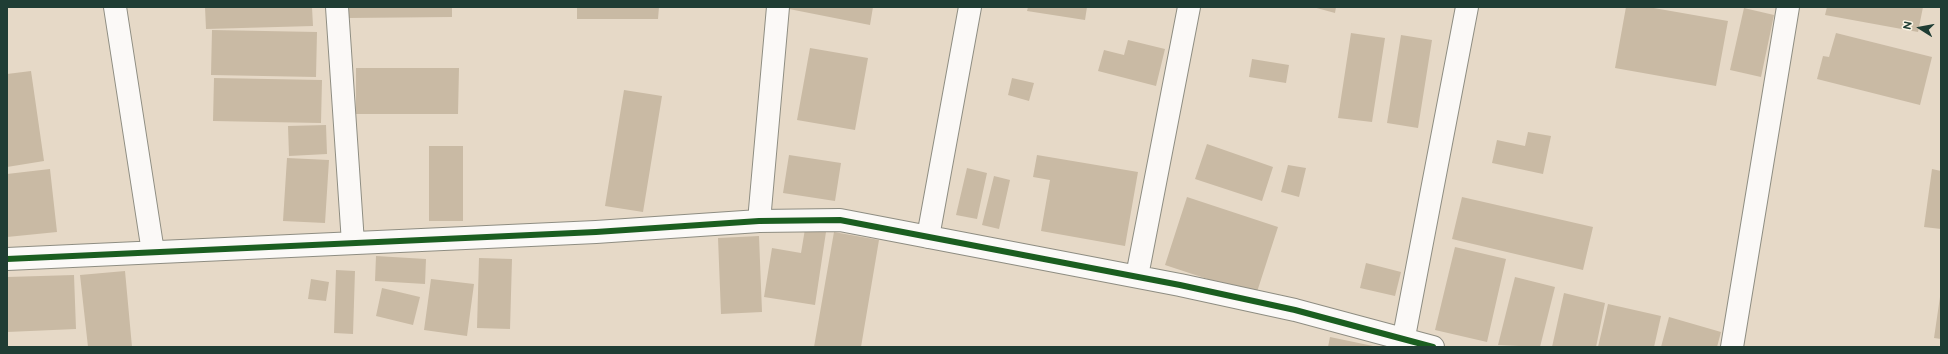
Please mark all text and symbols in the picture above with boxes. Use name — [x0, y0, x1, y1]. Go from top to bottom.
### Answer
north arrow — [1900, 8, 1940, 48]
text: N — [1901, 20, 1915, 31]

